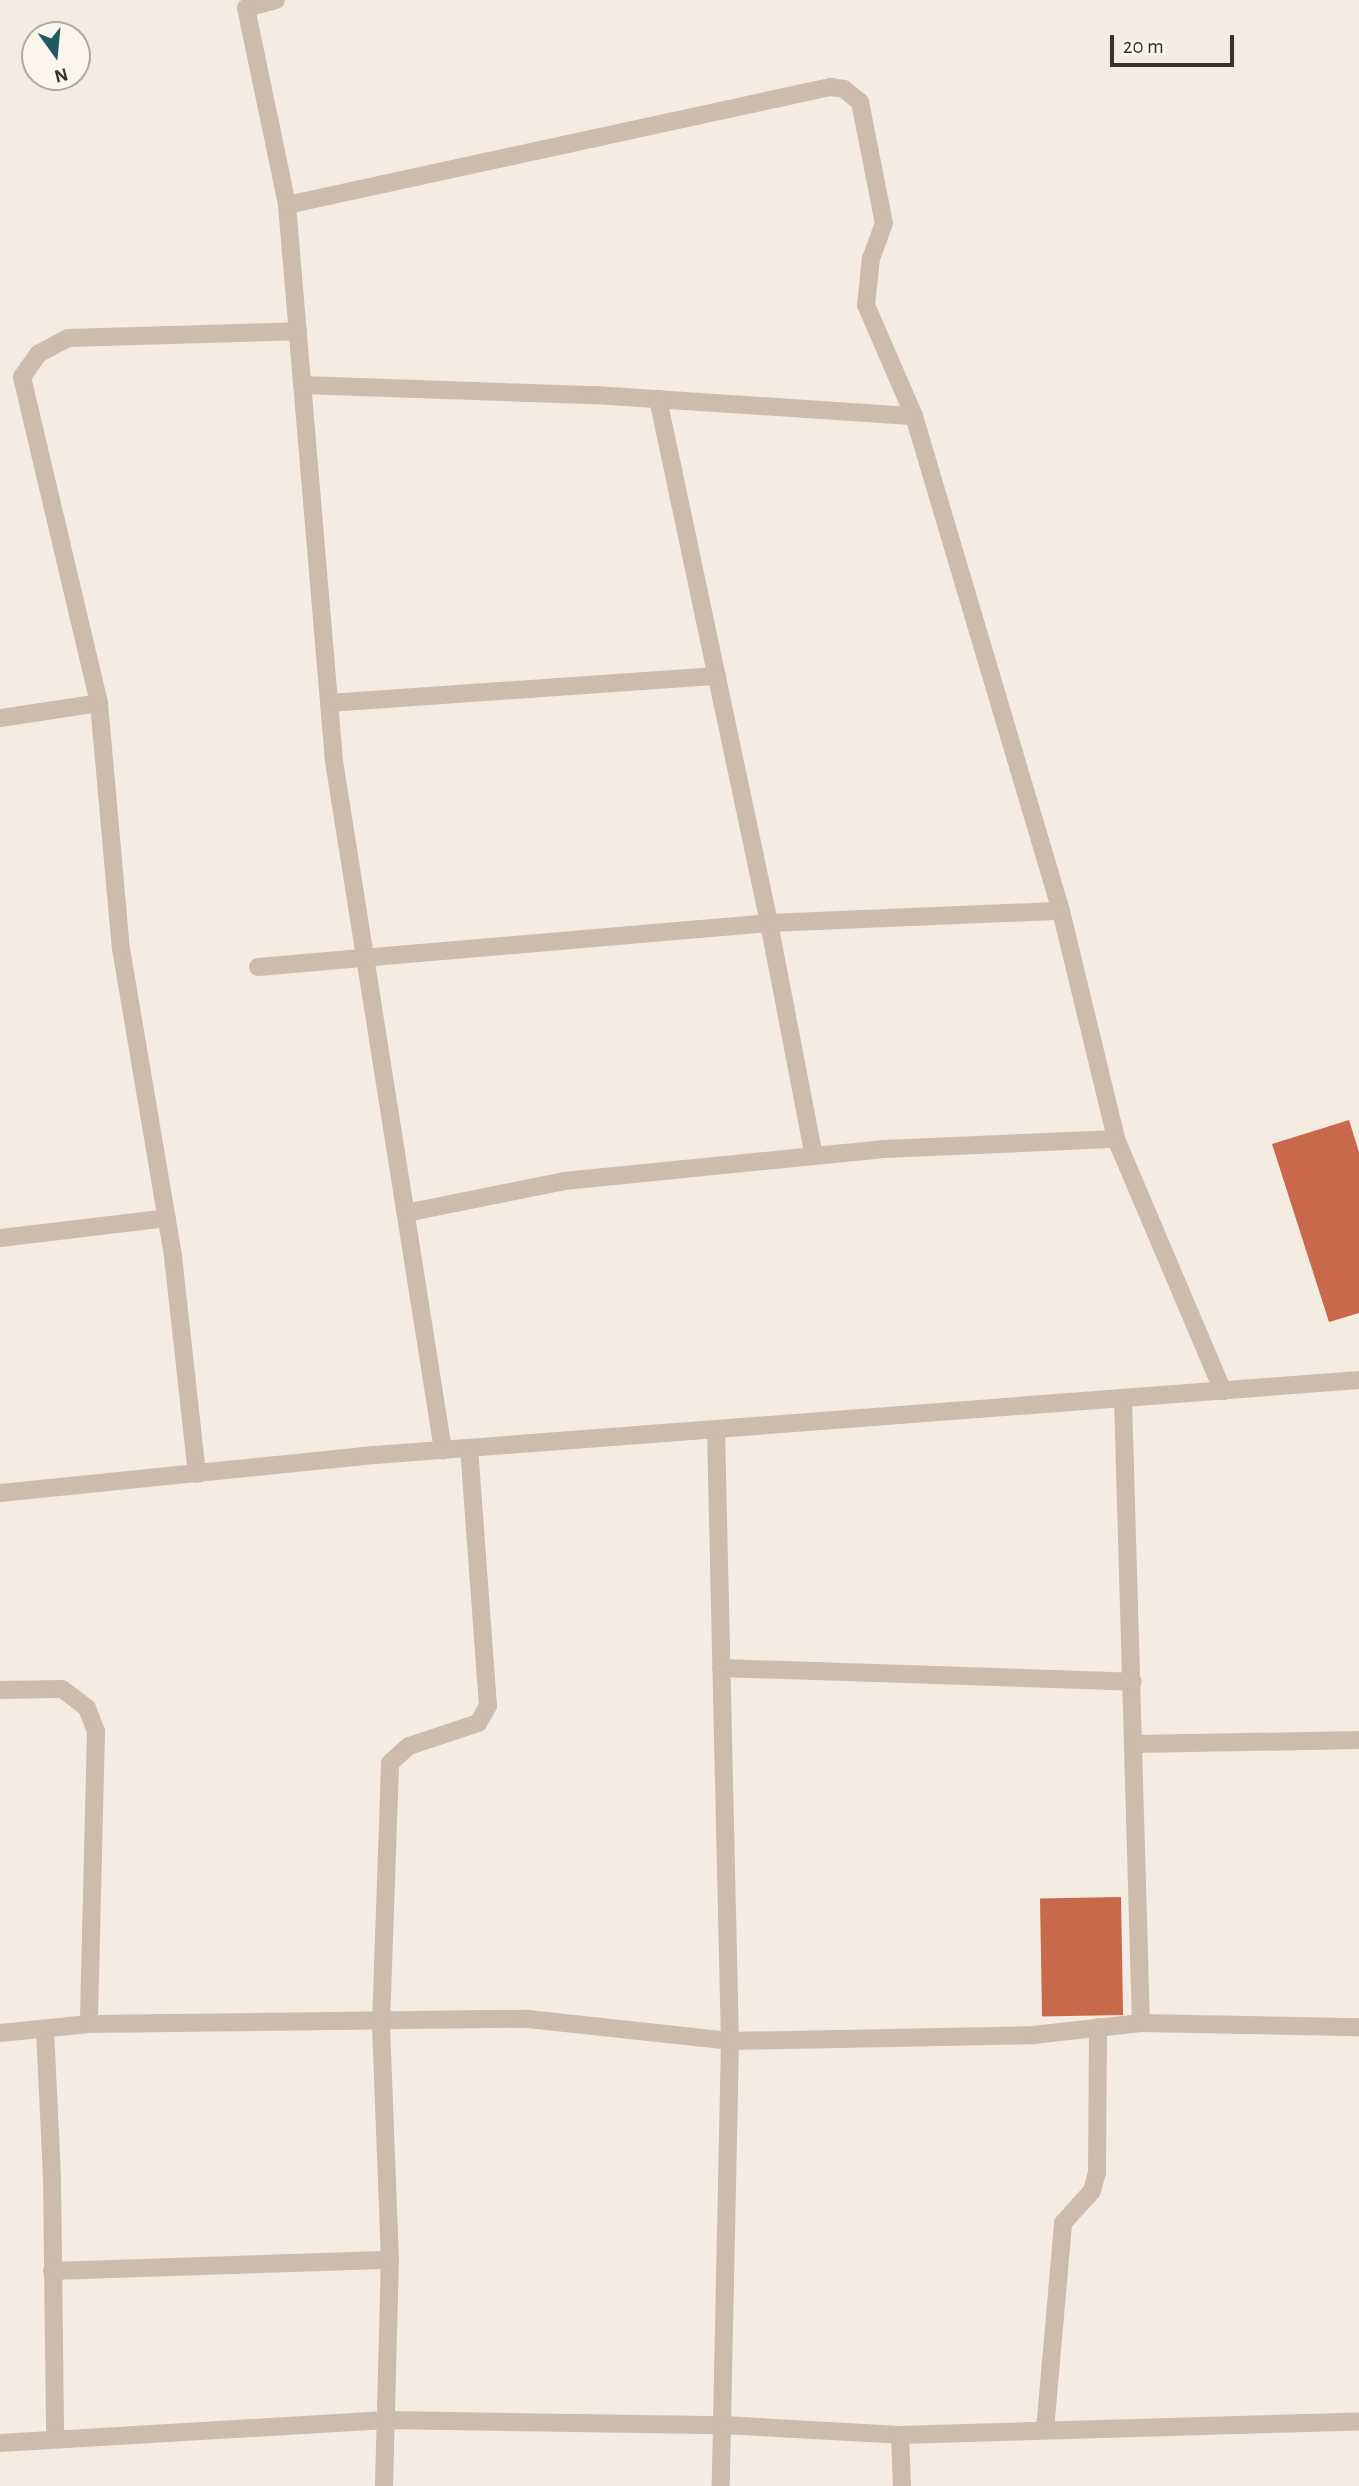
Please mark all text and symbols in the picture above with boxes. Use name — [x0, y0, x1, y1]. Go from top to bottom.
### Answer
north arrow — [21, 21, 91, 91]
scale bar — [1114, 21, 1238, 65]
text: 20 m — [1123, 36, 1164, 57]
text: N — [52, 64, 70, 86]

